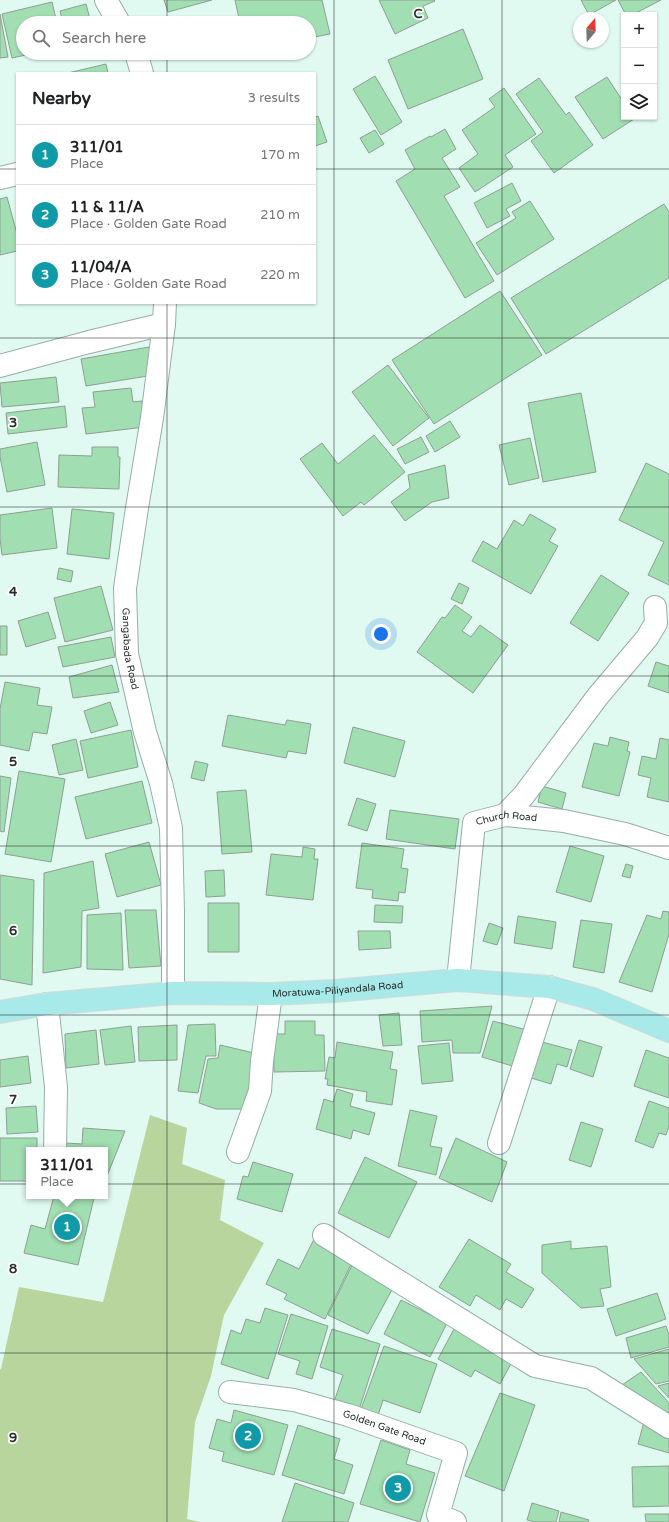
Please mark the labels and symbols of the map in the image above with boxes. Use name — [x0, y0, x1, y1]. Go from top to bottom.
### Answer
text: C — [413, 6, 423, 22]
north arrow — [573, 12, 609, 48]
text: 3 — [9, 415, 17, 431]
text: 4 — [9, 584, 18, 600]
street label: Gangabada Road — [120, 607, 141, 691]
your location — [371, 624, 391, 644]
text: 5 — [9, 754, 17, 770]
street label: Church Road — [475, 809, 538, 828]
text: 6 — [9, 923, 17, 939]
street label: Moratuwa-Piliyandala Road — [272, 979, 404, 1000]
text: 7 — [9, 1092, 17, 1108]
pin: 1 — [54, 1212, 80, 1242]
text: 8 — [9, 1261, 17, 1277]
street label: Golden Gate Road — [341, 1408, 427, 1448]
pin: 2 — [235, 1421, 261, 1451]
text: 9 — [9, 1430, 17, 1446]
pin: 3 — [385, 1473, 411, 1503]

